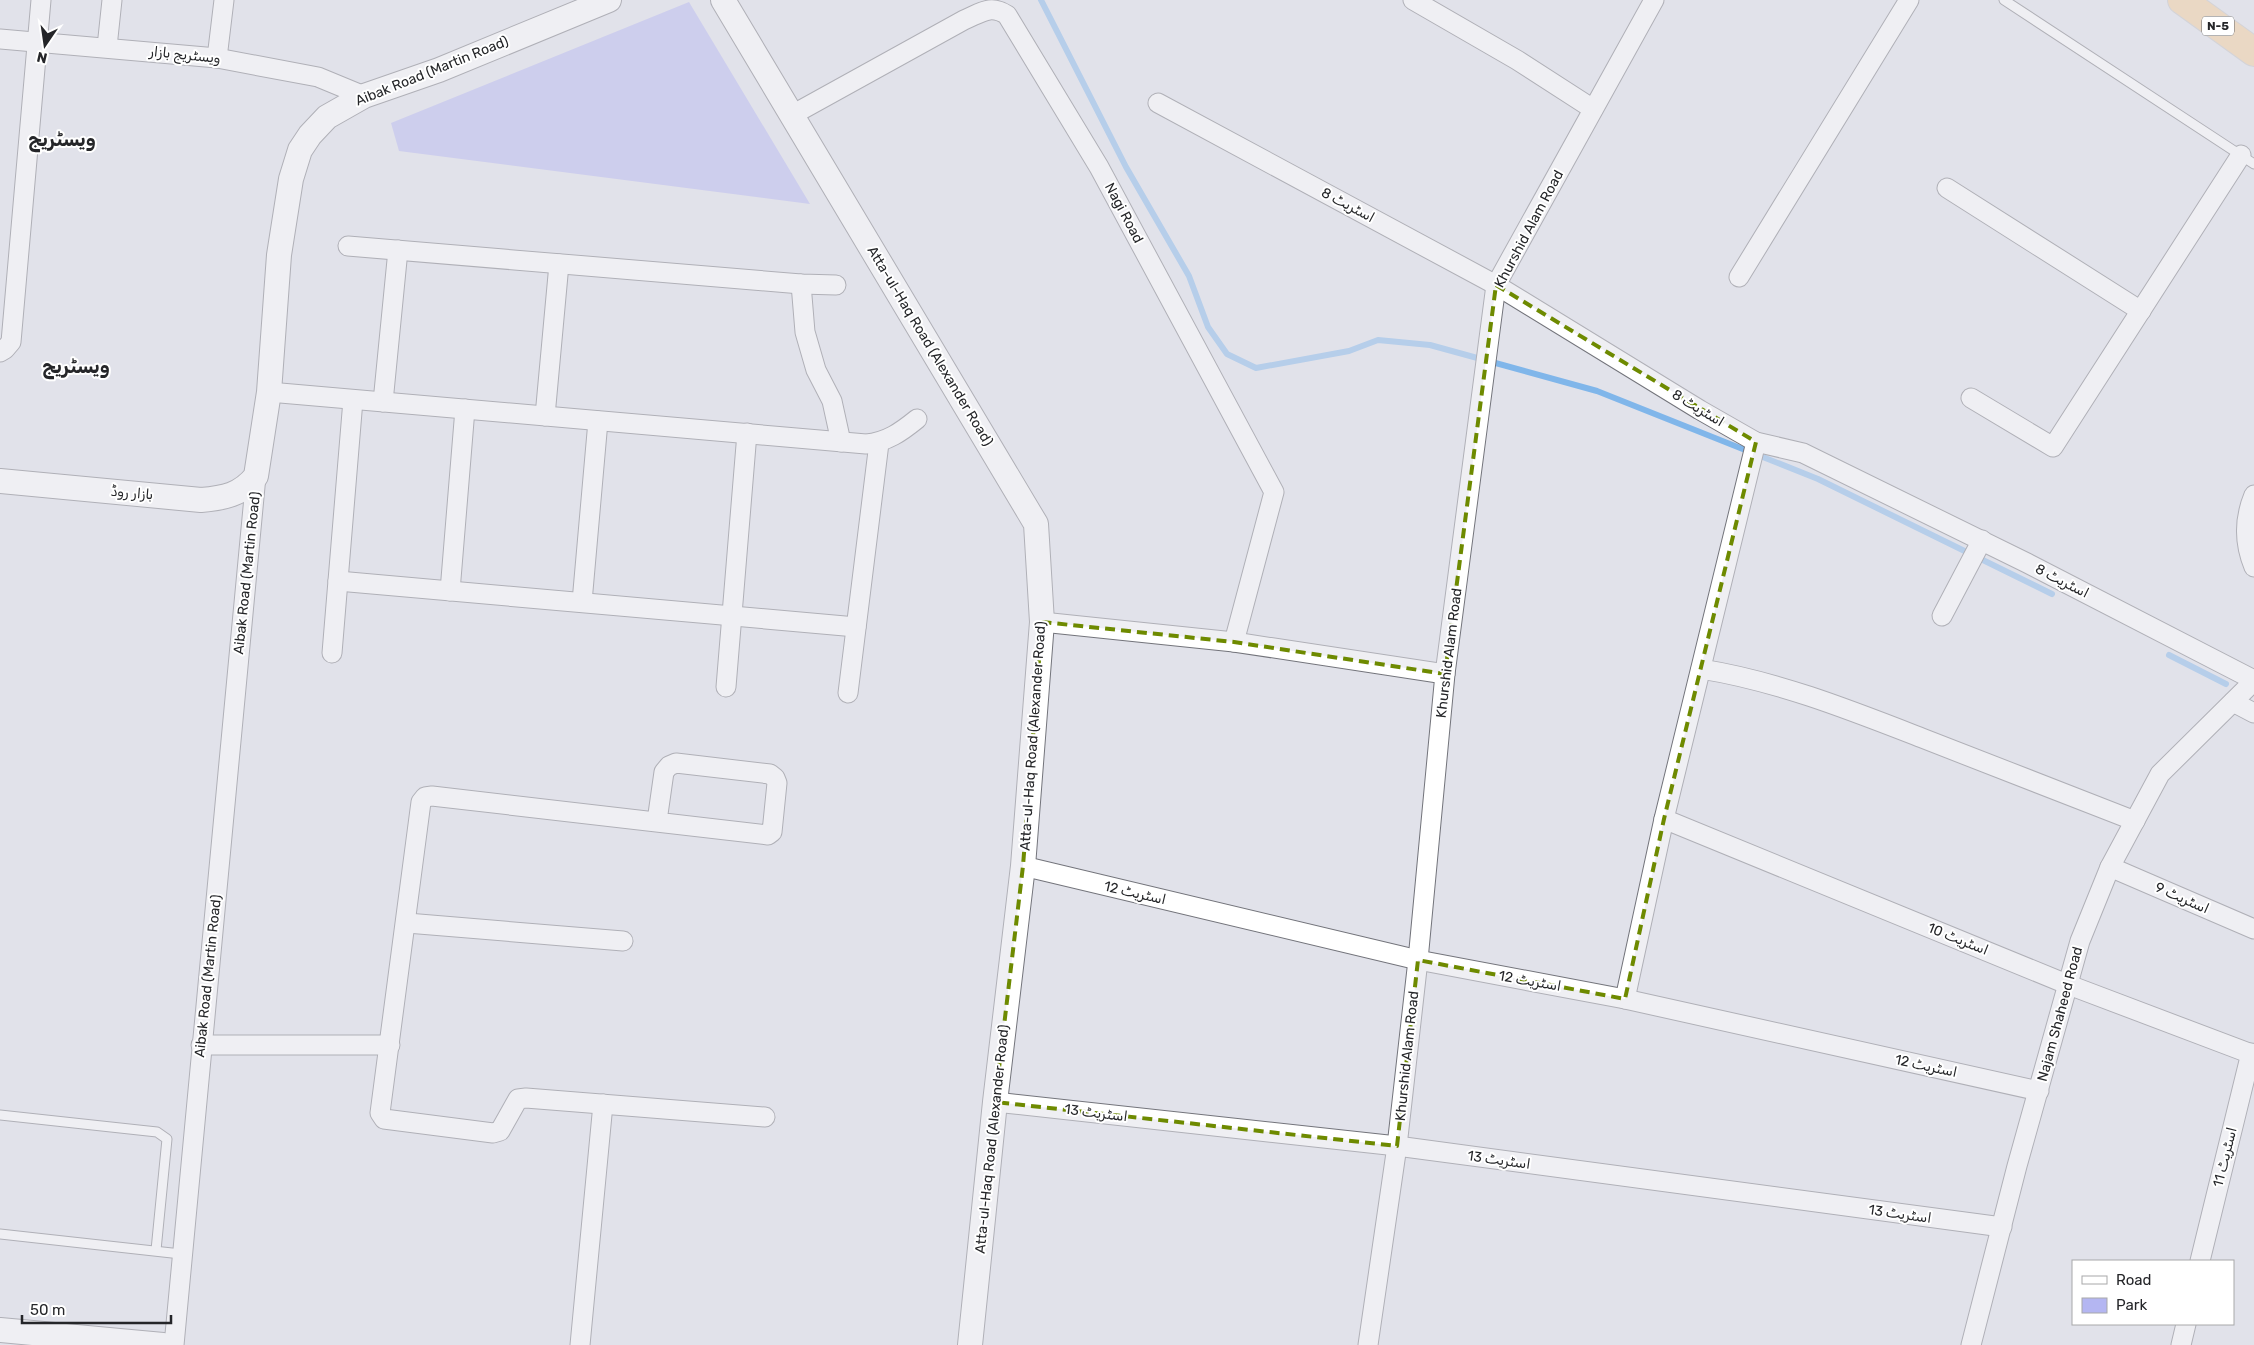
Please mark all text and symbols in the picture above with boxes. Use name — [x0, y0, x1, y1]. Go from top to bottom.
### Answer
road number: N-5 — [2202, 16, 2234, 36]
north arrow — [20, 20, 70, 70]
street label: Aibak Road (Martin Road) — [353, 32, 511, 110]
street label: ویسٹریج بازار — [147, 43, 221, 69]
text: N — [35, 48, 49, 67]
district label: ویسٹریج — [28, 128, 96, 153]
street label: Khurshid Alam Road — [1491, 167, 1567, 291]
street label: Nagi Road — [1101, 180, 1147, 246]
street label: اسٹریٹ 8 — [1318, 184, 1378, 226]
street label: Atta-ul-Haq Road (Alexander Road) — [863, 243, 997, 449]
district label: ویسٹریج — [42, 355, 110, 380]
street label: اسٹریٹ 8 — [1669, 386, 1727, 430]
street label: بازار روڈ — [110, 483, 154, 503]
street label: Aibak Road (Martin Road) — [230, 491, 264, 655]
street label: اسٹریٹ 8 — [2032, 560, 2092, 602]
street label: Khurshid Alam Road — [1433, 587, 1465, 719]
street label: Atta-ul-Haq Road (Alexander Road) — [1016, 621, 1050, 851]
street label: اسٹریٹ 12 — [1102, 878, 1168, 908]
street label: اسٹریٹ 9 — [2152, 879, 2212, 917]
street label: Aibak Road (Martin Road) — [191, 894, 225, 1058]
street label: اسٹریٹ 10 — [1925, 919, 1991, 959]
street label: Najam Shaheed Road — [2034, 945, 2086, 1083]
street label: اسٹریٹ 12 — [1497, 967, 1563, 995]
street label: Khurshid Alam Road — [1392, 990, 1422, 1122]
street label: Atta-ul-Haq Road (Alexander Road) — [972, 1024, 1012, 1254]
street label: اسٹریٹ 12 — [1893, 1051, 1959, 1081]
street label: اسٹریٹ 13 — [1064, 1101, 1128, 1125]
street label: اسٹریٹ 11 — [2209, 1125, 2241, 1189]
street label: اسٹریٹ 13 — [1466, 1147, 1532, 1173]
street label: اسٹریٹ 13 — [1867, 1201, 1933, 1227]
legend — [2072, 1260, 2234, 1325]
text: Road — [2116, 1271, 2152, 1289]
scale bar — [22, 1292, 171, 1324]
text: Park — [2116, 1296, 2147, 1314]
text: 50 m — [30, 1301, 65, 1319]

